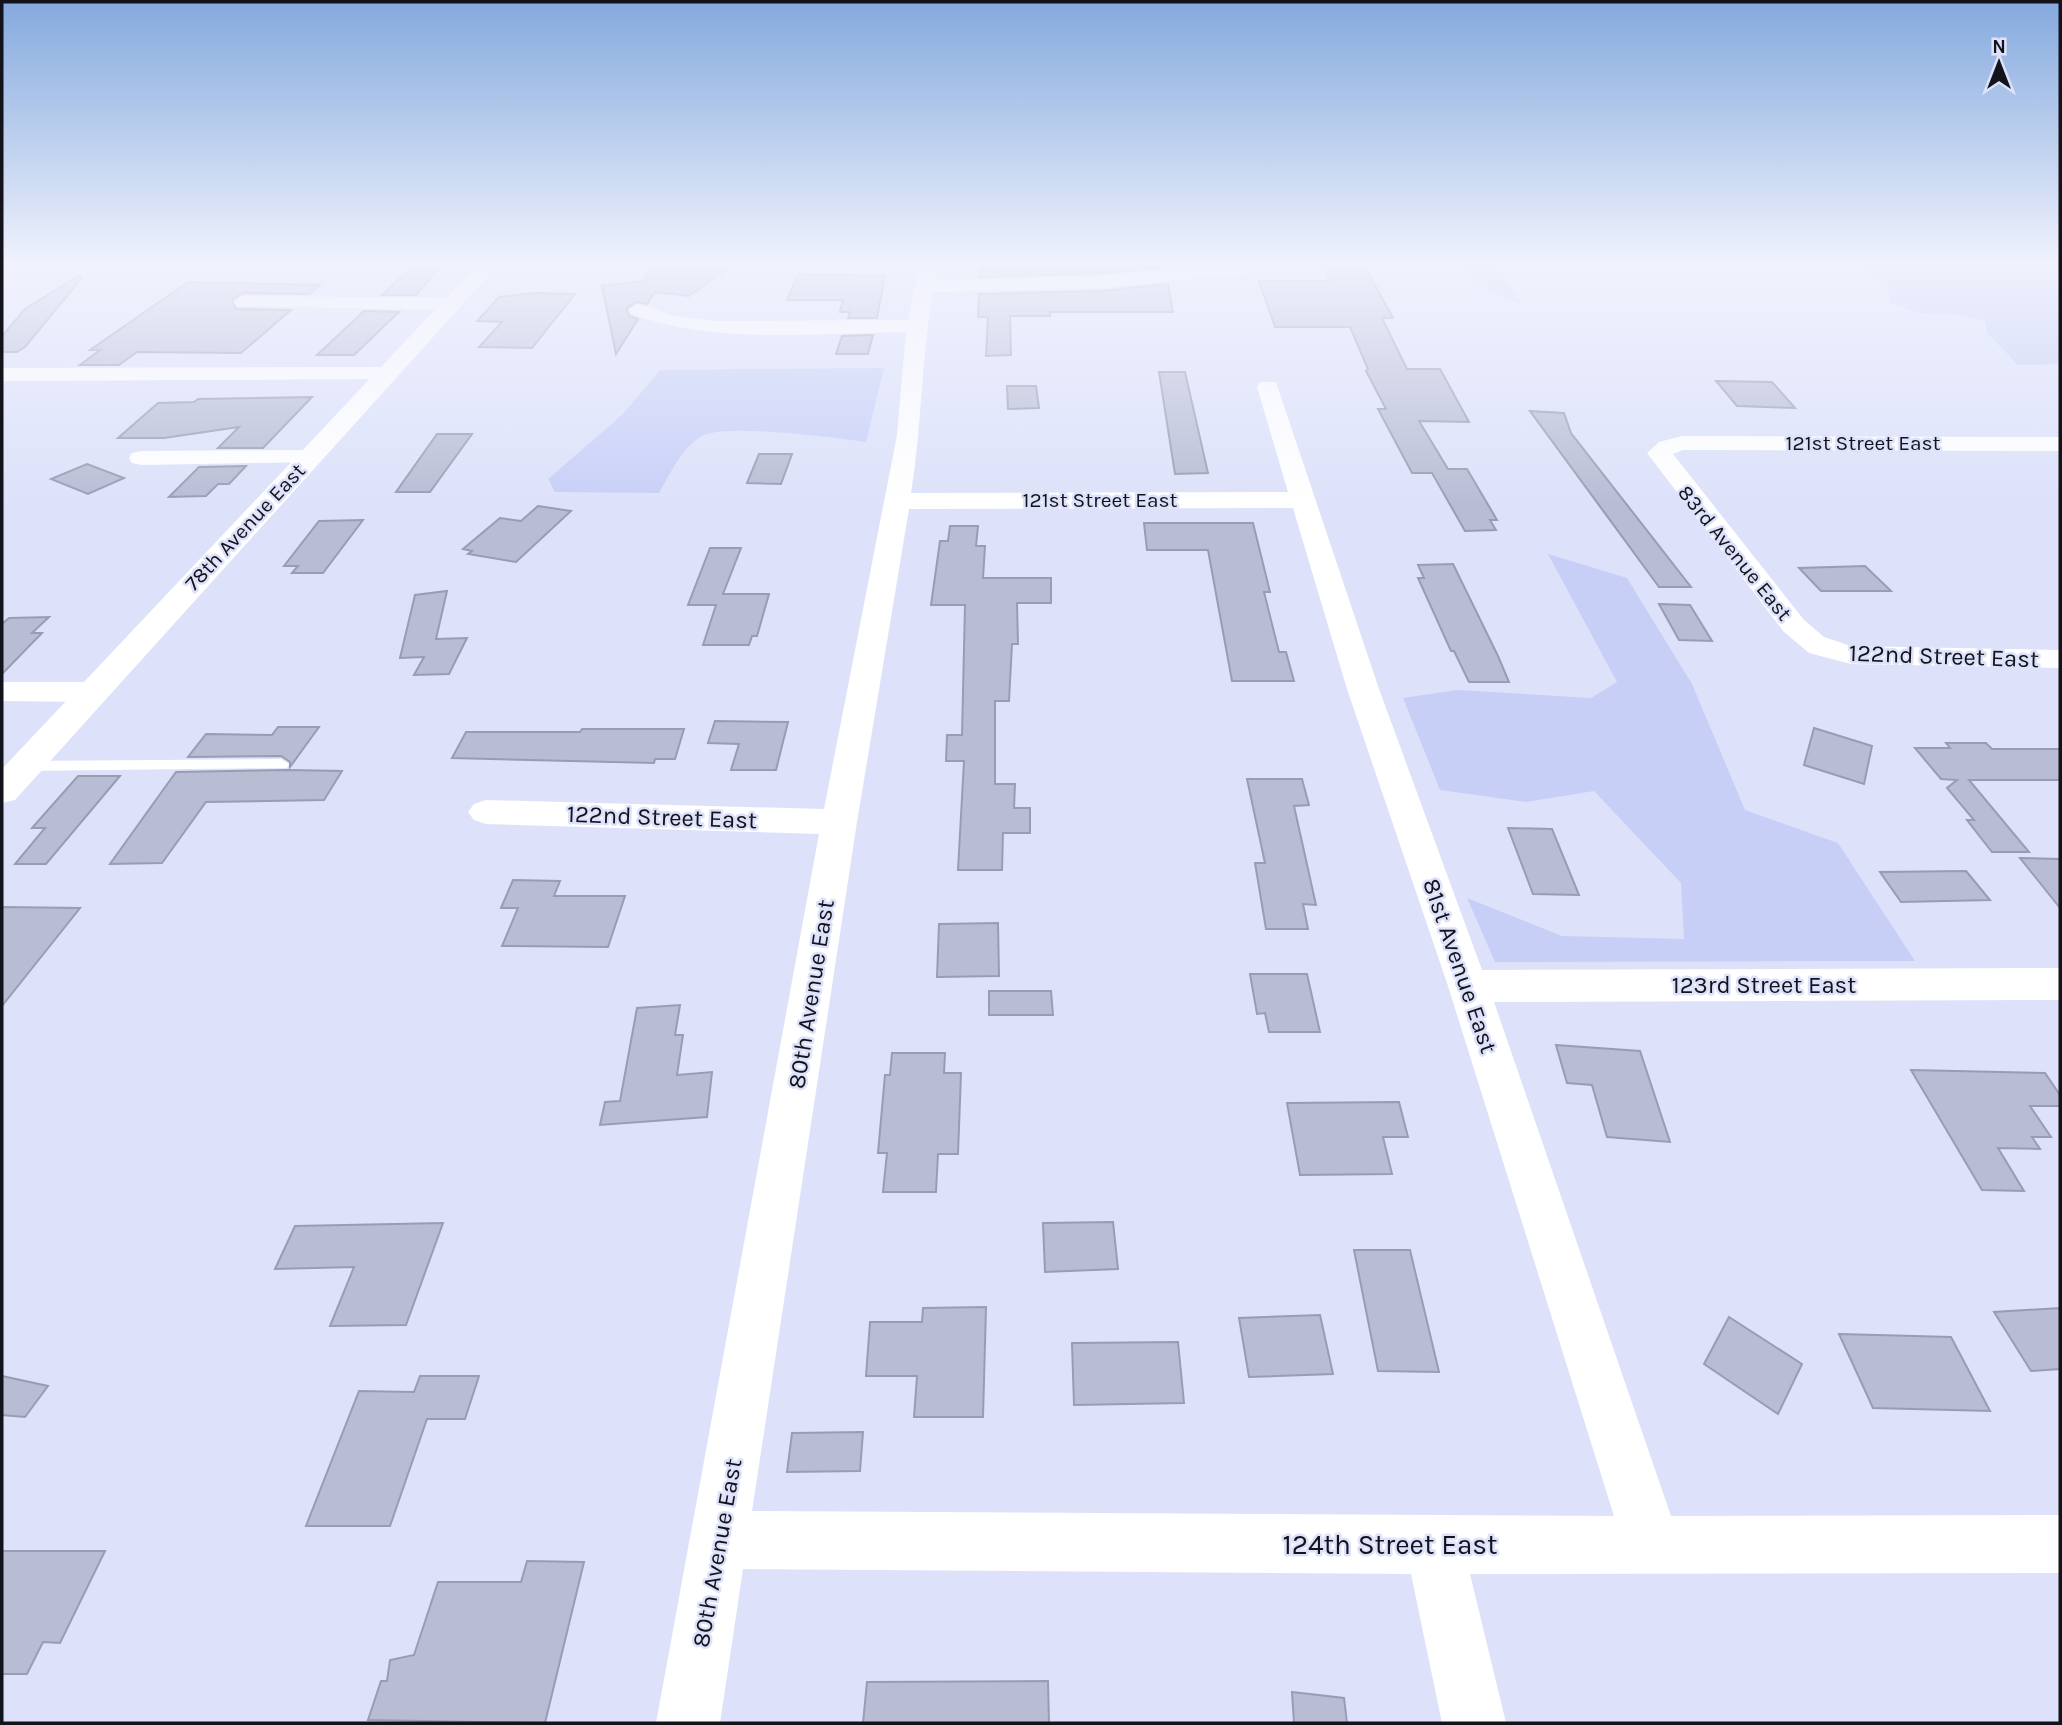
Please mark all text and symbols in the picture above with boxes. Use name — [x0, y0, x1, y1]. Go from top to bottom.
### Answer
north arrow — [1964, 28, 2034, 98]
text: N — [1992, 36, 2006, 58]
street label: 121st Street East — [1786, 431, 1941, 455]
street label: 78th Avenue East — [180, 459, 310, 595]
street label: 83rd Avenue East — [1673, 481, 1797, 625]
street label: 121st Street East — [1023, 488, 1178, 512]
street label: 122nd Street East — [1849, 639, 2039, 673]
street label: 122nd Street East — [567, 800, 757, 834]
street label: 81st Avenue East — [1417, 875, 1503, 1057]
street label: 80th Avenue East — [782, 897, 840, 1091]
street label: 123rd Street East — [1672, 971, 1856, 999]
street label: 80th Avenue East — [687, 1456, 747, 1650]
street label: 124th Street East — [1282, 1528, 1498, 1561]

